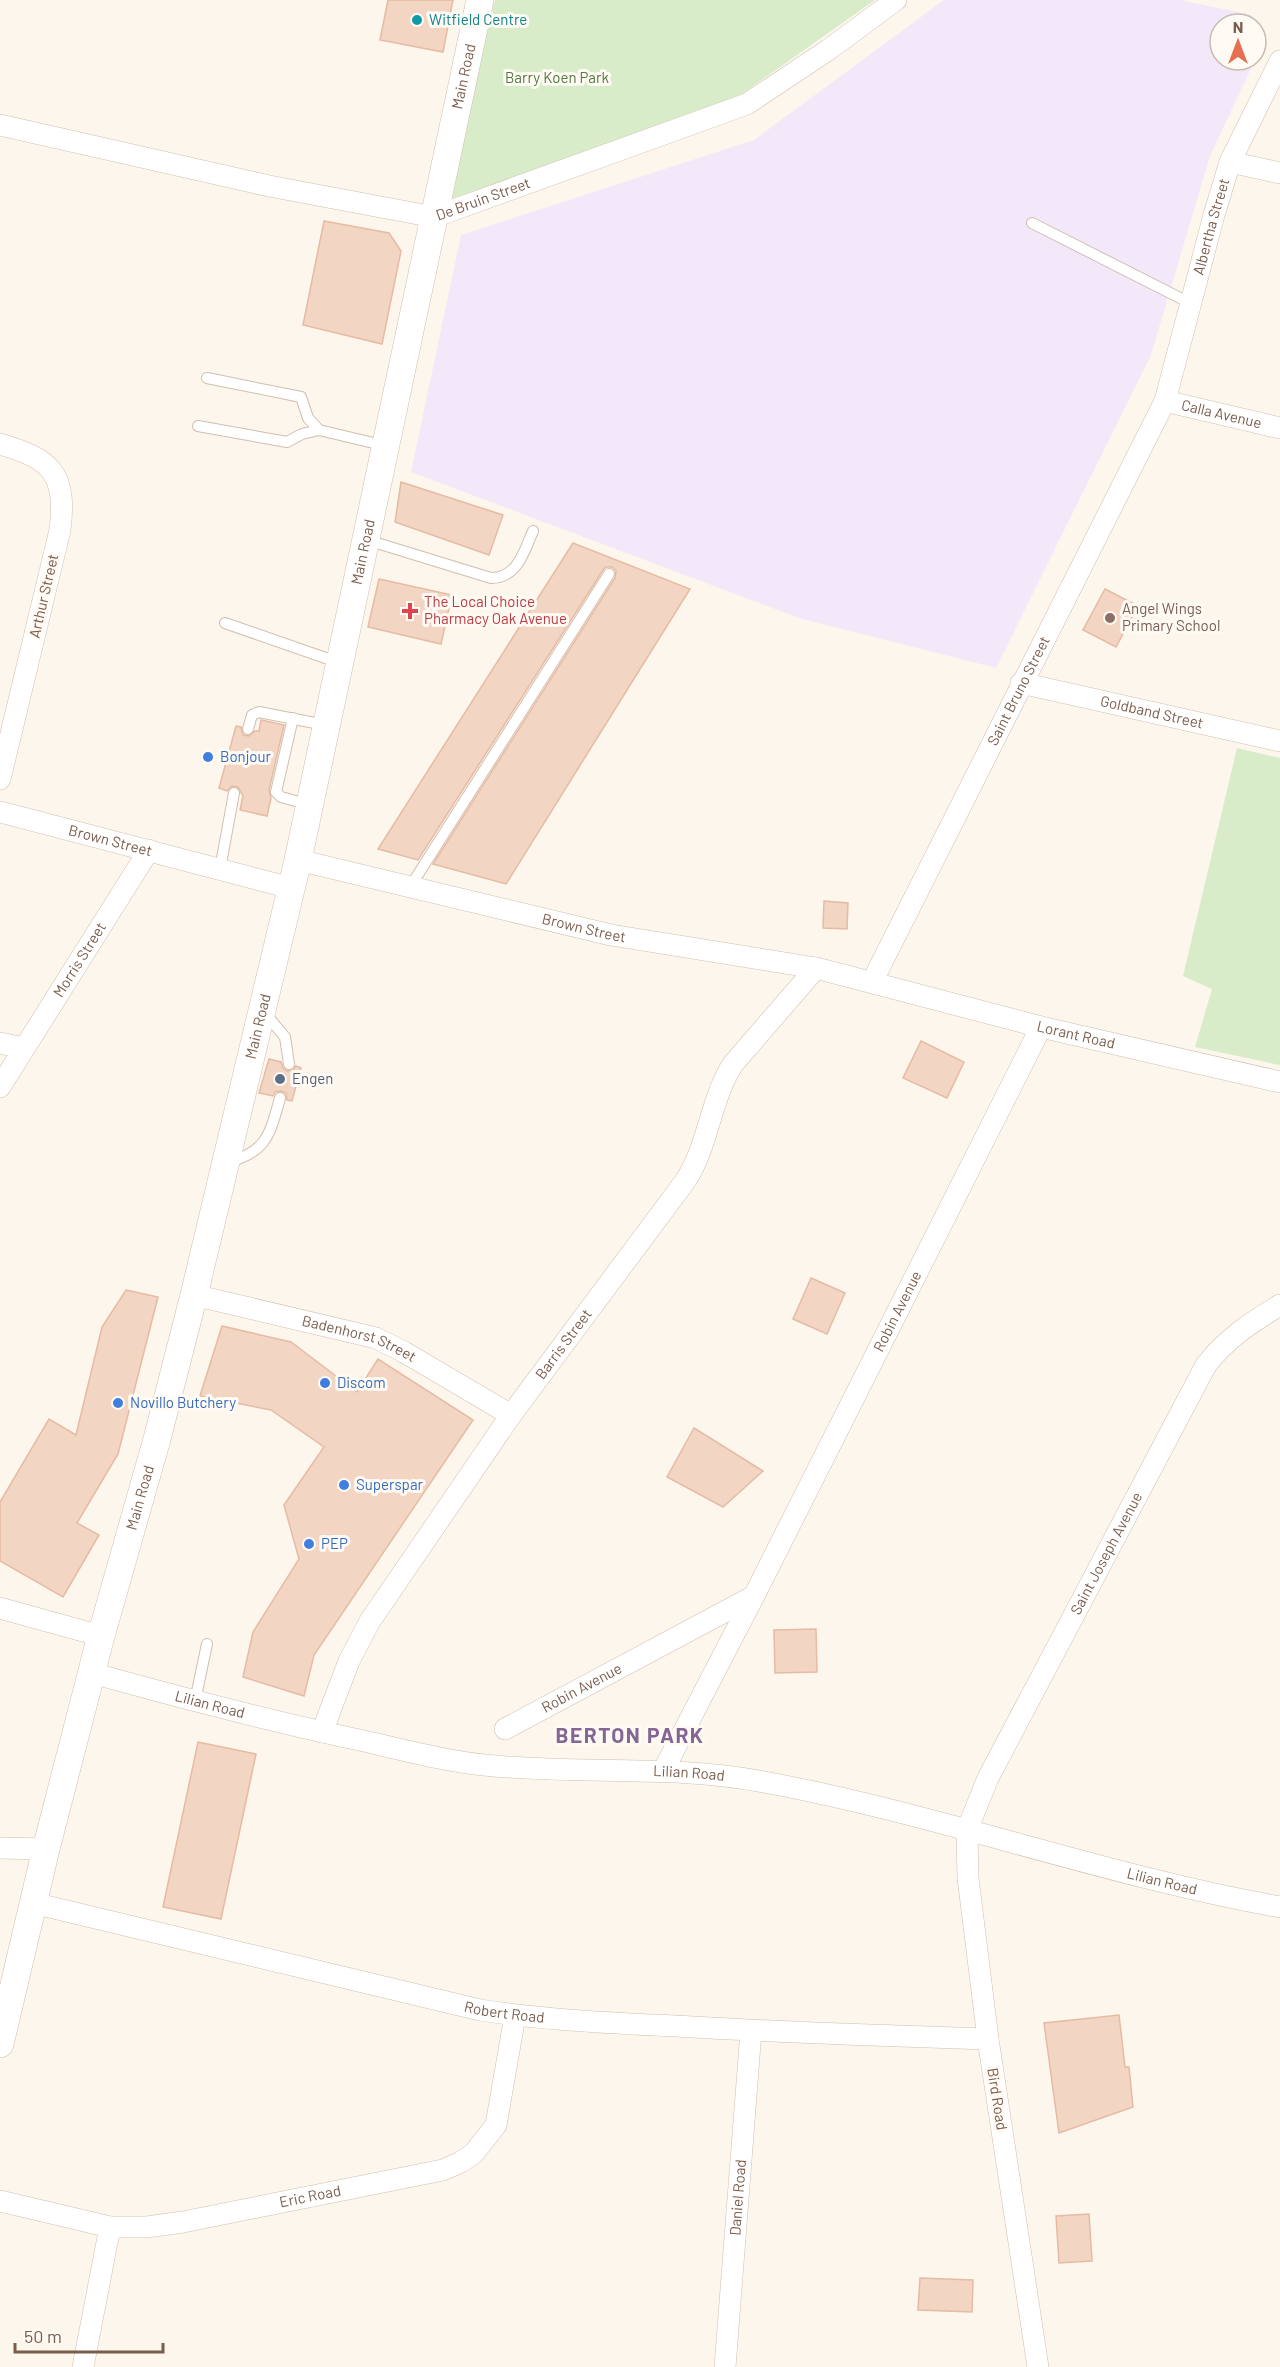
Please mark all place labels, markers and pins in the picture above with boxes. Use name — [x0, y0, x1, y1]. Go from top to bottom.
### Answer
place label: Witfield Centre — [429, 10, 527, 28]
marker: Witfield Centre — [410, 13, 424, 27]
place label: The Local Choice Pharmacy Oak Avenue — [424, 592, 567, 627]
place label: Angel Wings Primary School — [1122, 599, 1220, 634]
marker: The Local Choice Pharmacy Oak Avenue — [401, 602, 419, 620]
marker: Angel Wings Primary School — [1103, 611, 1117, 625]
place label: Bonjour — [220, 747, 272, 765]
marker: Bonjour — [201, 750, 215, 764]
place label: Engen — [292, 1069, 333, 1087]
marker: Engen — [273, 1072, 287, 1086]
place label: Discom — [337, 1373, 386, 1391]
marker: Discom — [318, 1376, 332, 1390]
place label: Novillo Butchery — [130, 1393, 236, 1411]
marker: Novillo Butchery — [111, 1396, 125, 1410]
place label: Superspar — [356, 1475, 424, 1493]
marker: Superspar — [337, 1478, 351, 1492]
place label: PEP — [321, 1534, 348, 1552]
marker: PEP — [302, 1537, 316, 1551]

